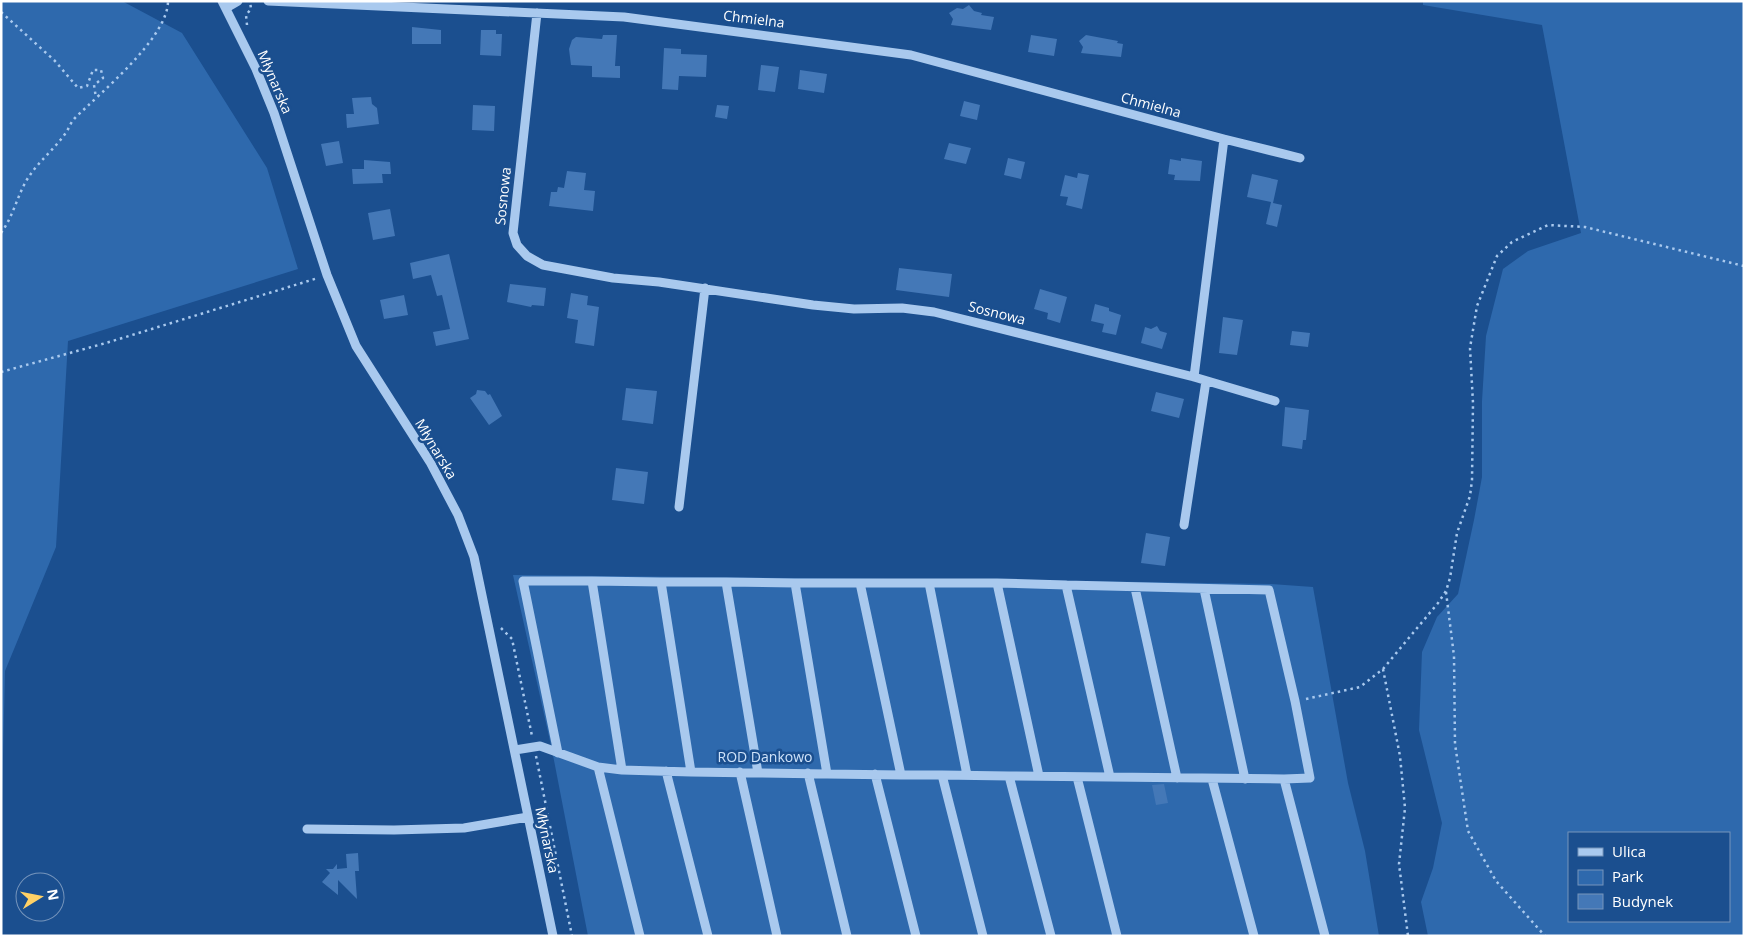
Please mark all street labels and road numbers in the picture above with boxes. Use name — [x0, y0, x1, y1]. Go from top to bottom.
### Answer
street label: Chmielna — [722, 5, 786, 32]
street label: Młynarska — [254, 47, 297, 116]
street label: Chmielna — [1119, 87, 1183, 122]
street label: Sosnowa — [490, 166, 515, 226]
street label: Sosnowa — [966, 296, 1028, 329]
street label: Młynarska — [411, 415, 462, 482]
street label: Młynarska — [531, 805, 564, 875]

